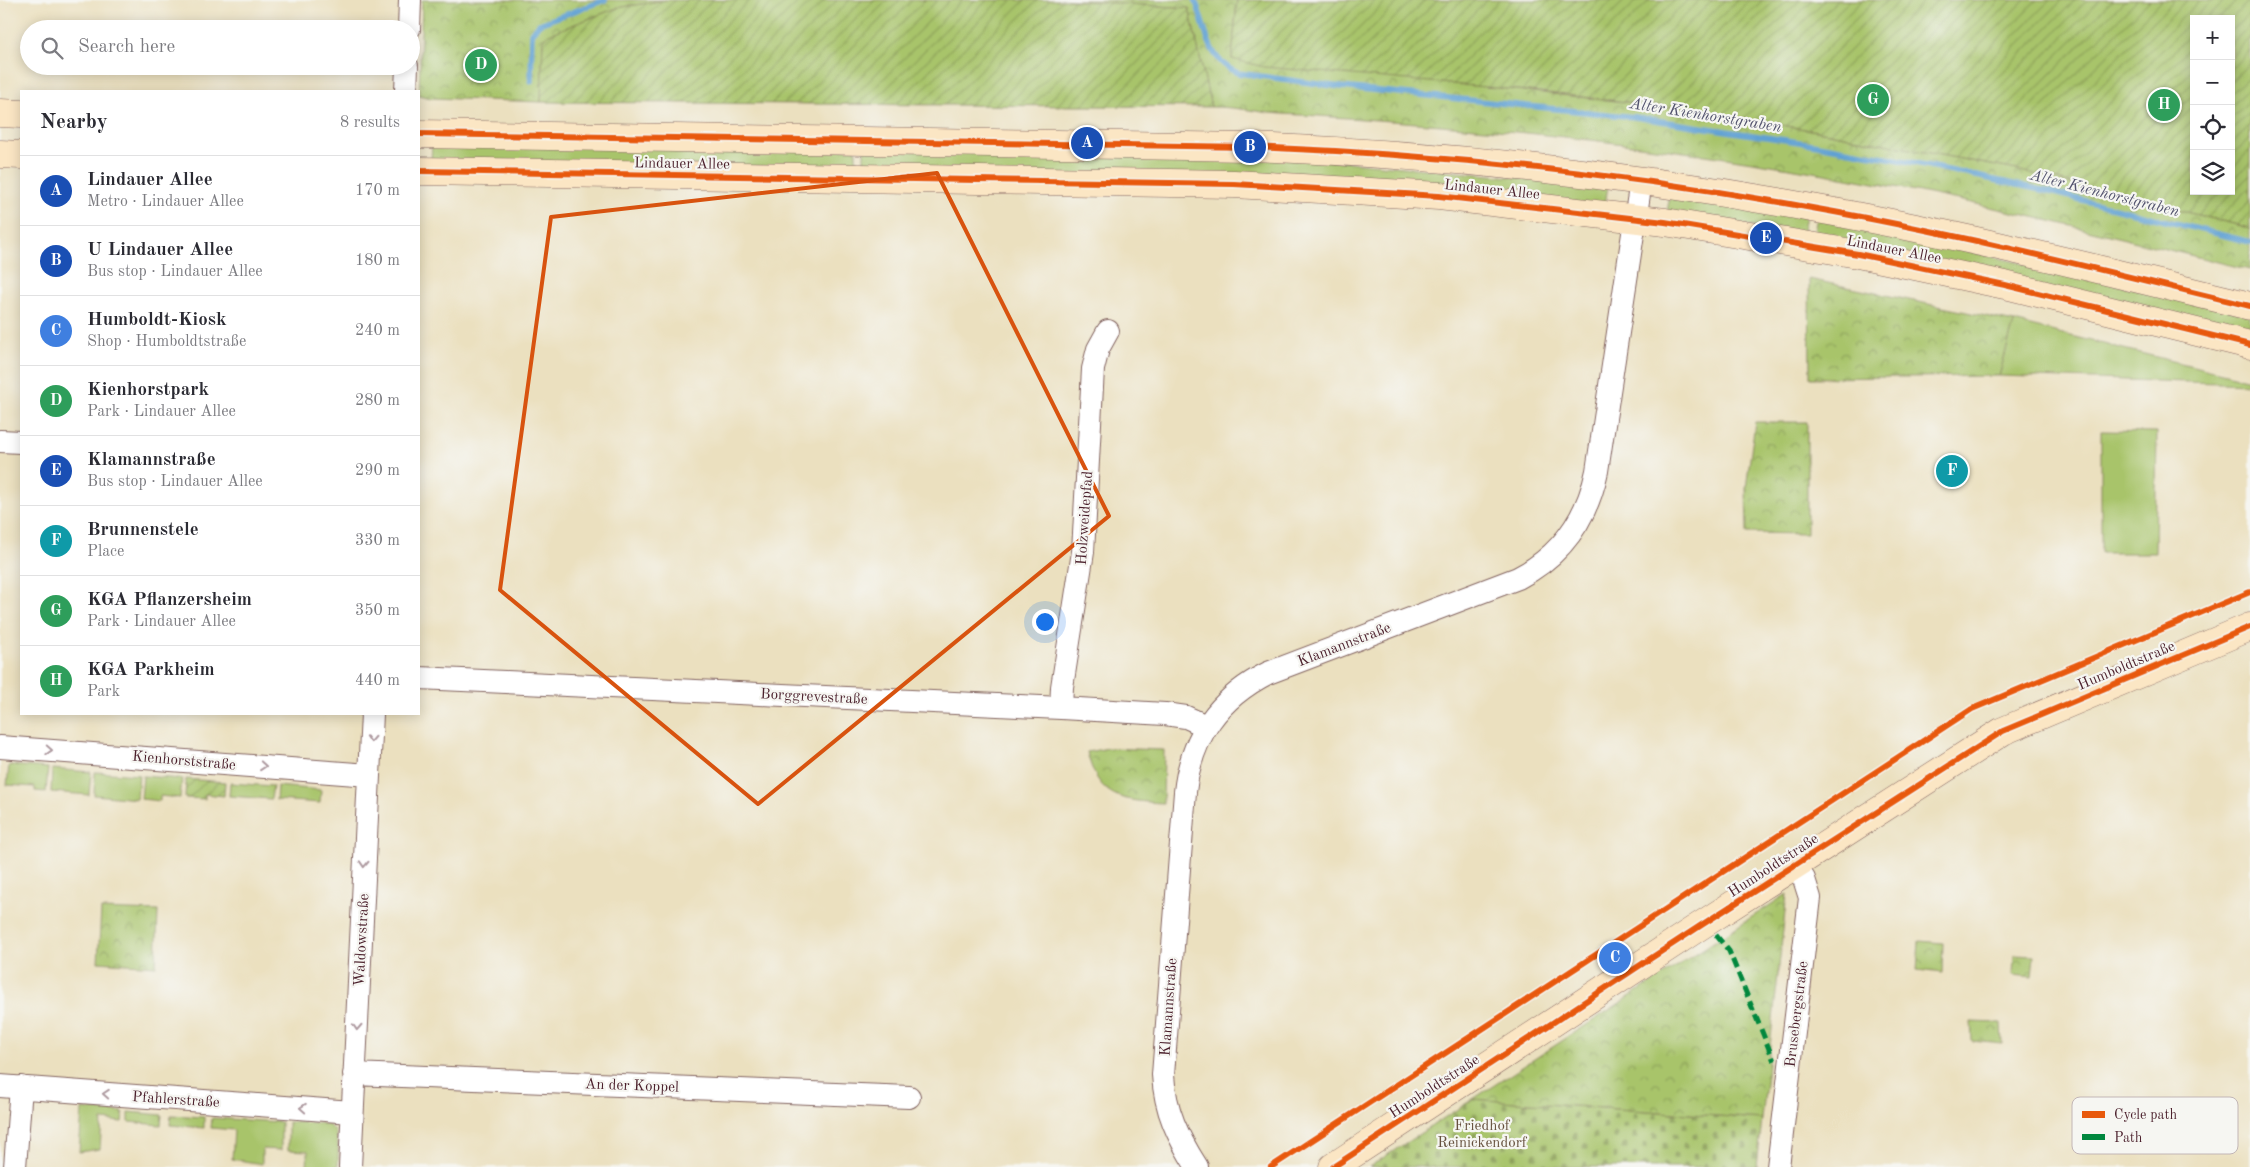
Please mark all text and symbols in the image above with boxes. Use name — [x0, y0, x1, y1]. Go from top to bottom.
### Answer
map controls — [2190, 15, 2235, 195]
button: + — [2190, 15, 2235, 60]
search box — [20, 20, 420, 75]
icon: search — [38, 34, 66, 62]
text: Search here — [78, 38, 175, 57]
pin: D — [465, 46, 497, 84]
button: − — [2190, 60, 2235, 105]
pin: G — [1857, 81, 1889, 119]
pin: H — [2148, 86, 2180, 124]
water label: Alter Kienhorstgraben — [1628, 96, 1783, 136]
button: locate — [2190, 105, 2235, 150]
text: Nearby — [40, 112, 108, 133]
text: 8 results — [340, 115, 400, 131]
pin: A — [1071, 124, 1103, 162]
pin: B — [1234, 128, 1266, 166]
button: layers — [2190, 150, 2235, 195]
street label: Lindauer Allee — [634, 156, 730, 173]
water label: Alter Kienhorstgraben — [2027, 167, 2181, 220]
text: Lindauer Allee — [87, 171, 213, 190]
street label: Lindauer Allee — [1443, 178, 1540, 203]
text: A — [50, 183, 62, 199]
text: 170 m — [355, 183, 400, 199]
text: Metro · Lindauer Allee — [87, 194, 244, 210]
pin: E — [1750, 219, 1782, 257]
street label: Lindauer Allee — [1845, 234, 1942, 267]
text: U Lindauer Allee — [87, 241, 233, 260]
text: B — [50, 253, 62, 269]
text: 180 m — [355, 253, 400, 269]
text: Bus stop · Lindauer Allee — [87, 264, 263, 280]
text: Humboldt-Kiosk — [87, 311, 227, 330]
text: C — [51, 323, 61, 339]
text: 240 m — [355, 323, 400, 339]
text: Shop · Humboldtstraße — [87, 334, 246, 350]
text: Kienhorstpark — [87, 381, 209, 400]
text: D — [50, 393, 62, 409]
text: 280 m — [355, 393, 400, 409]
text: Park · Lindauer Allee — [87, 404, 236, 420]
text: Klamannstraße — [87, 451, 216, 470]
pin: F — [1936, 452, 1968, 490]
text: E — [50, 463, 62, 479]
text: 290 m — [355, 463, 400, 479]
street label: Holzweidepfad — [1075, 470, 1096, 566]
text: Bus stop · Lindauer Allee — [87, 474, 263, 490]
text: Brunnenstele — [87, 521, 199, 540]
text: F — [51, 533, 61, 549]
text: 330 m — [355, 533, 400, 549]
text: Place — [87, 544, 124, 560]
text: KGA Pflanzersheim — [87, 591, 252, 610]
text: G — [50, 603, 62, 619]
text: 350 m — [355, 603, 400, 619]
your location — [1032, 609, 1058, 635]
text: Park · Lindauer Allee — [87, 614, 236, 630]
street label: Klamannstraße — [1296, 621, 1393, 670]
street label: Humboldtstraße — [2076, 639, 2178, 694]
text: KGA Parkheim — [87, 661, 215, 680]
text: H — [49, 673, 63, 689]
text: 440 m — [355, 673, 400, 689]
text: Park — [87, 684, 120, 700]
street label: Borggrevestraße — [760, 687, 868, 708]
one-way arrow — [365, 735, 376, 743]
one-way arrow — [45, 744, 53, 755]
street label: Kienhorststraße — [131, 749, 236, 774]
one-way arrow — [259, 761, 267, 772]
street label: Humboldtstraße — [1726, 832, 1822, 901]
one-way arrow — [359, 861, 370, 869]
street label: Waldowstraße — [353, 893, 372, 987]
pin: C — [1599, 939, 1631, 977]
street label: Klamannstraße — [1159, 957, 1180, 1057]
street label: Brusebergstraße — [1784, 960, 1811, 1068]
one-way arrow — [351, 1023, 362, 1031]
street label: Humboldtstraße — [1387, 1053, 1483, 1122]
street label: An der Koppel — [585, 1077, 679, 1096]
one-way arrow — [102, 1088, 110, 1099]
street label: Pfahlerstraße — [132, 1090, 220, 1111]
legend — [2072, 1097, 2238, 1154]
one-way arrow — [299, 1103, 307, 1114]
text: Cycle path — [2114, 1108, 2177, 1122]
park label: Friedhof Reinickendorf — [1437, 1119, 1528, 1151]
text: Path — [2114, 1131, 2143, 1145]

